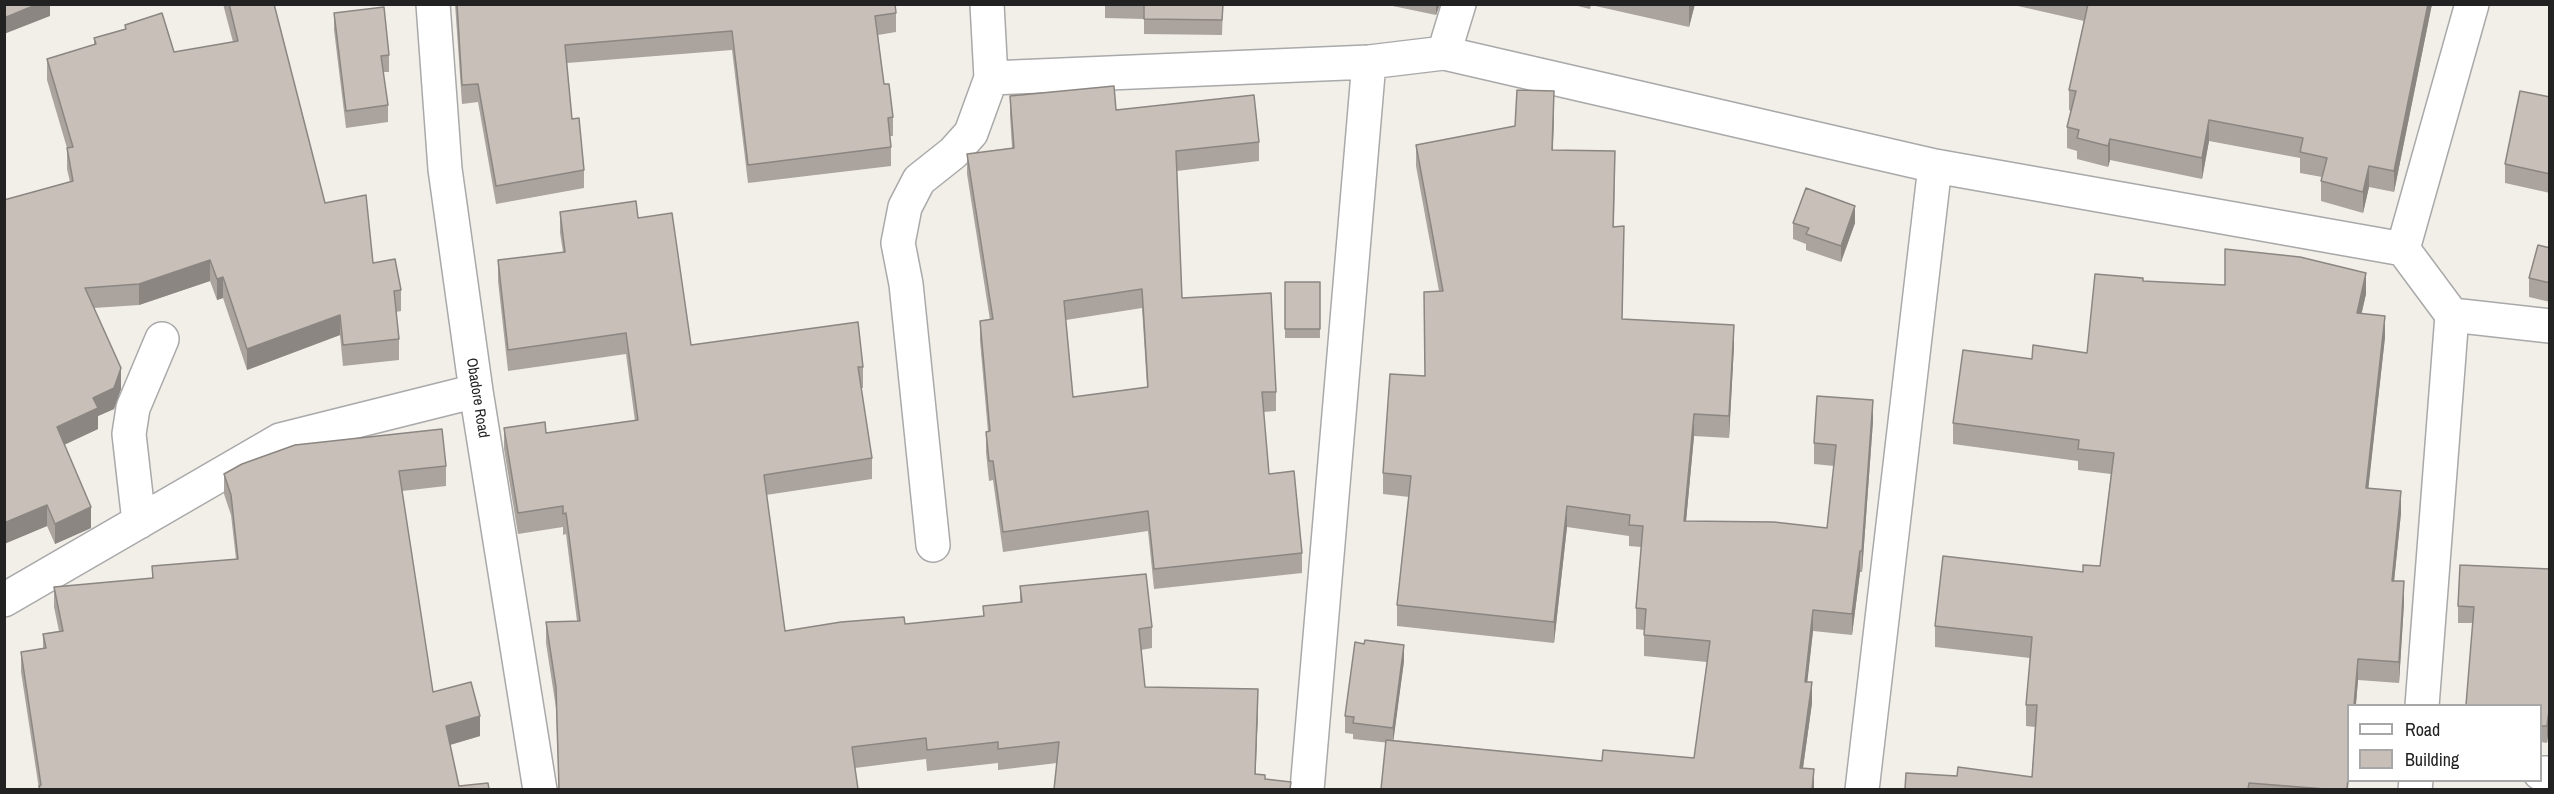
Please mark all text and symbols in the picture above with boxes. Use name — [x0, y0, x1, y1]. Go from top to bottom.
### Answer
street label: Obadore Road — [462, 357, 492, 439]
legend — [2347, 704, 2542, 782]
text: Road — [2405, 717, 2440, 742]
text: Building — [2405, 747, 2459, 772]

